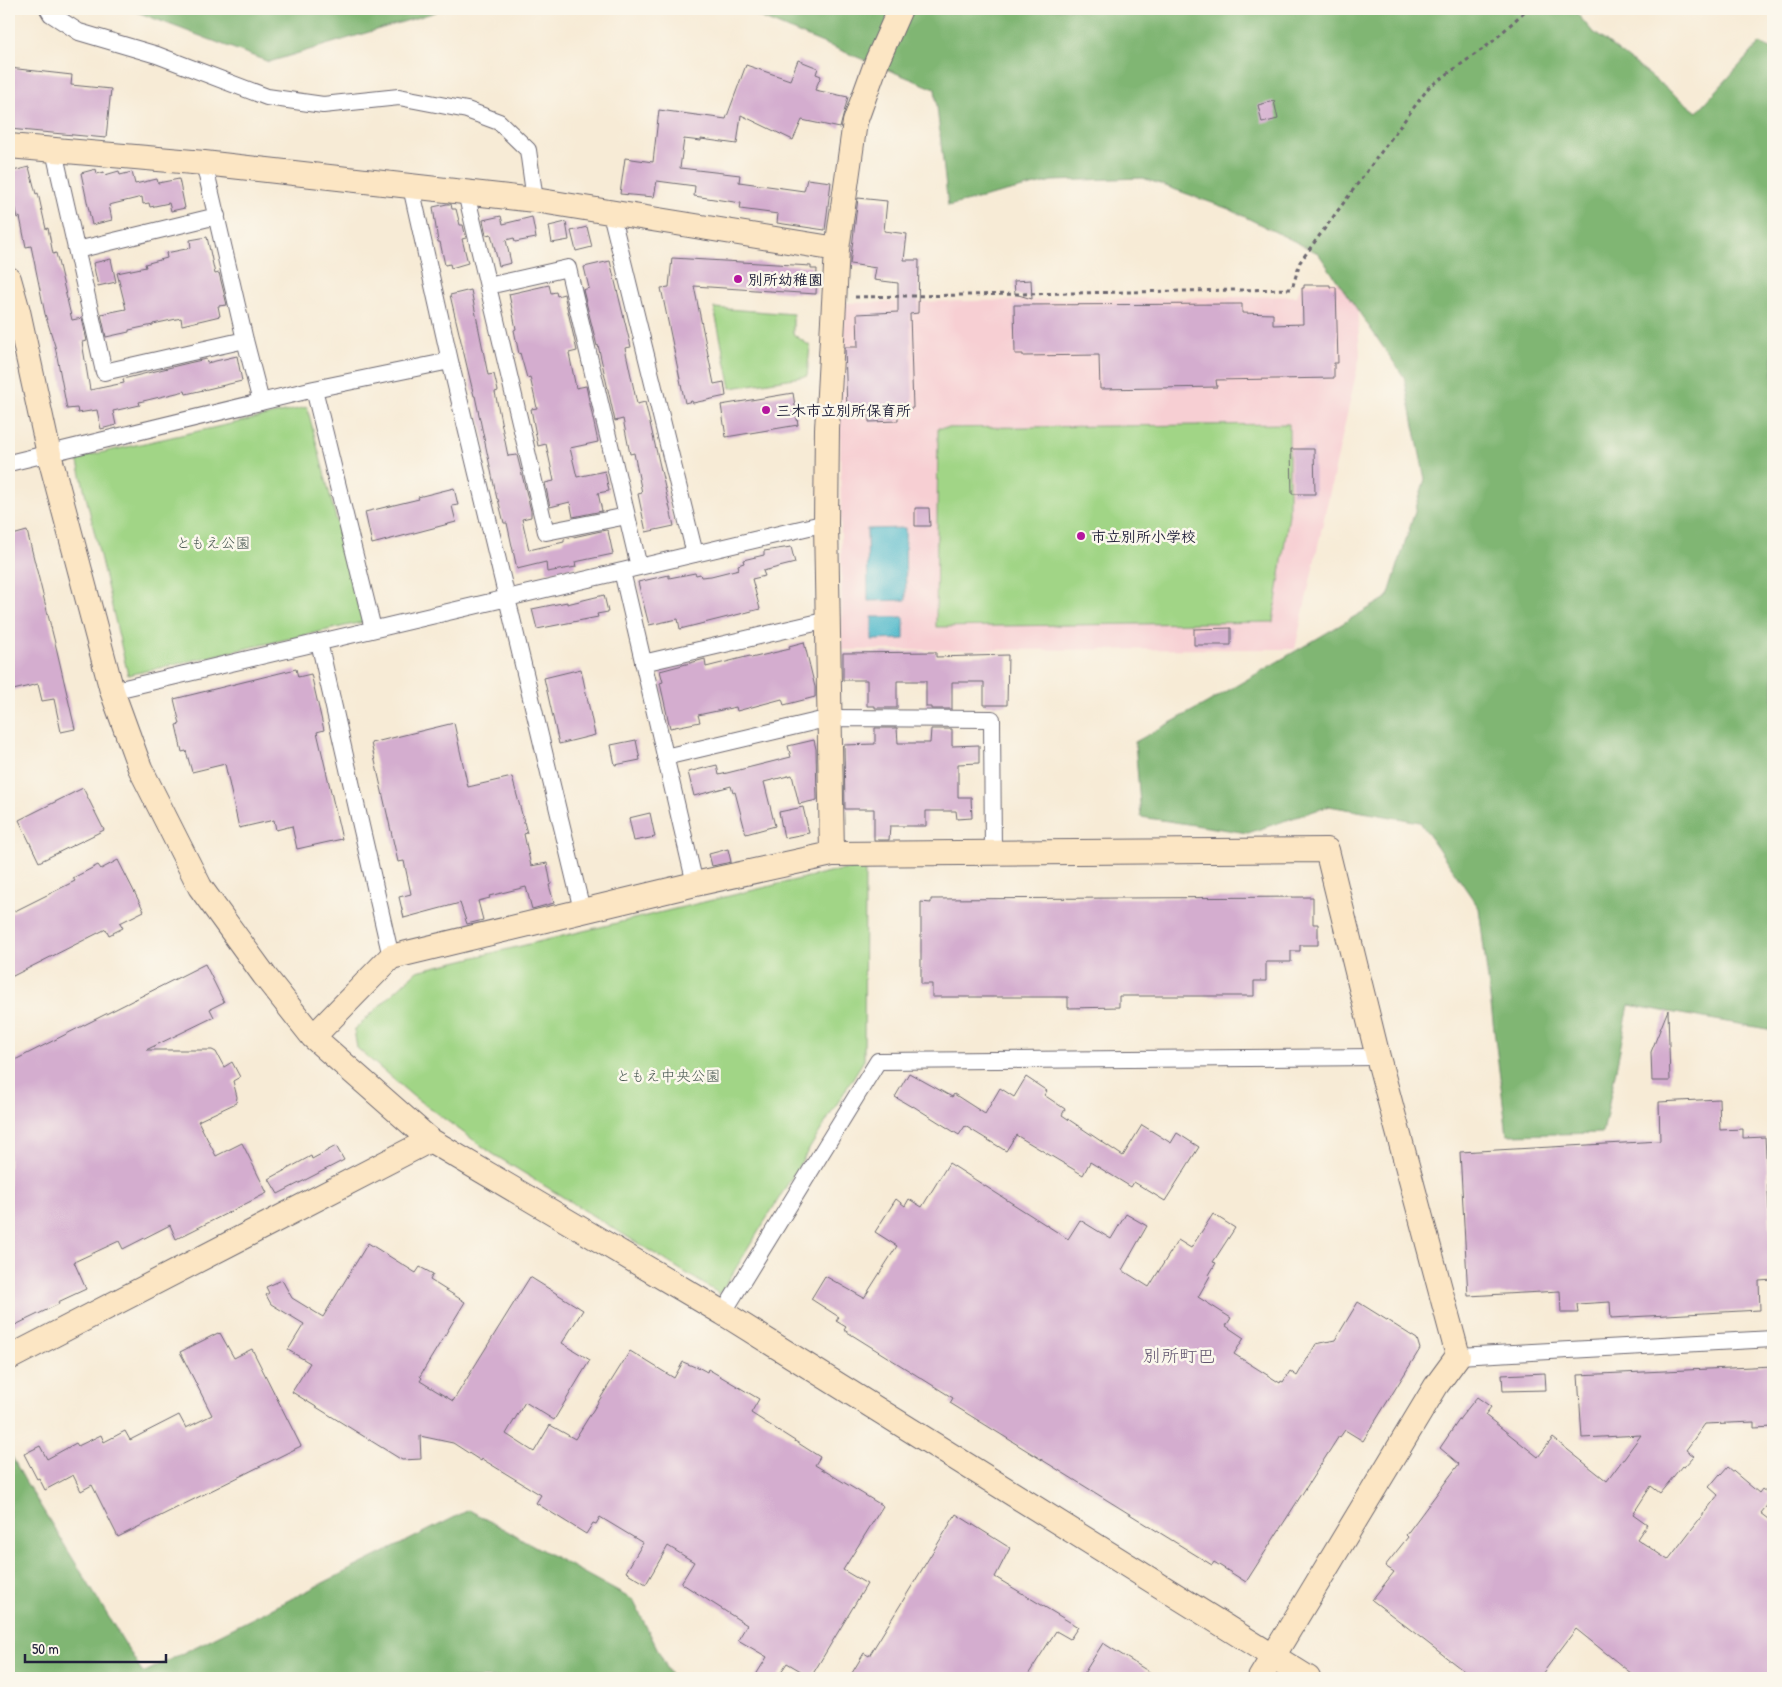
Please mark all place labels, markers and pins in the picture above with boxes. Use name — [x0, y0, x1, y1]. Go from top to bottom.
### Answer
place label: 別所幼稚園 — [748, 269, 823, 290]
marker: 別所幼稚園 — [732, 273, 744, 285]
place label: 三木市立別所保育所 — [776, 400, 911, 421]
marker: 三木市立別所保育所 — [760, 404, 772, 416]
place label: 市立別所小学校 — [1091, 526, 1196, 547]
marker: 市立別所小学校 — [1075, 530, 1087, 542]

